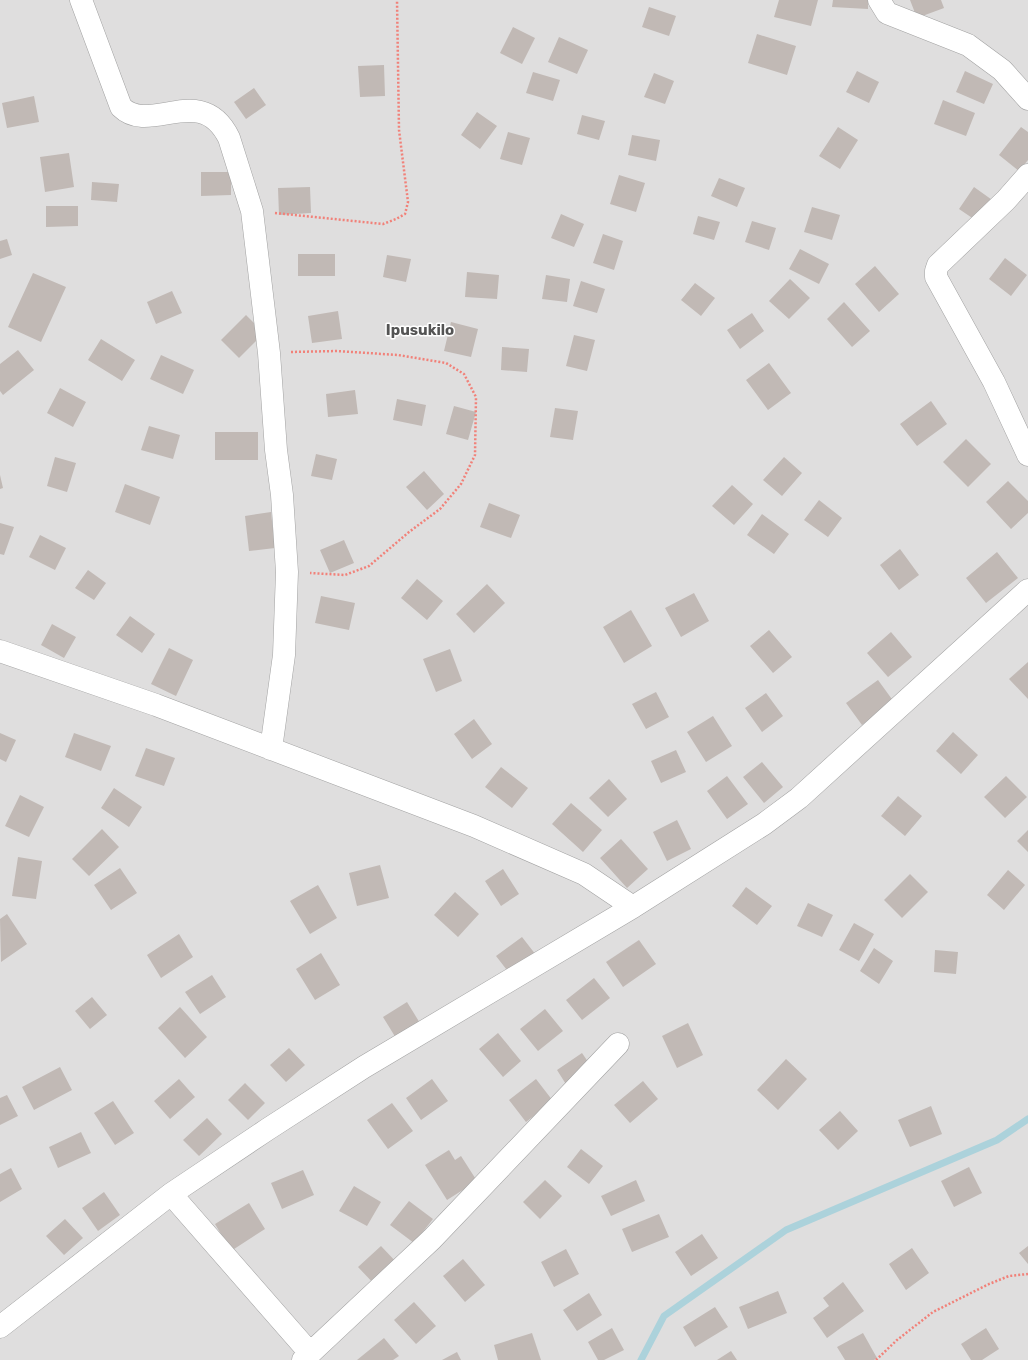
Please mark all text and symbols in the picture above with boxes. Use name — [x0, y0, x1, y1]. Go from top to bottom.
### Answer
district label: Ipusukilo — [386, 321, 454, 339]

